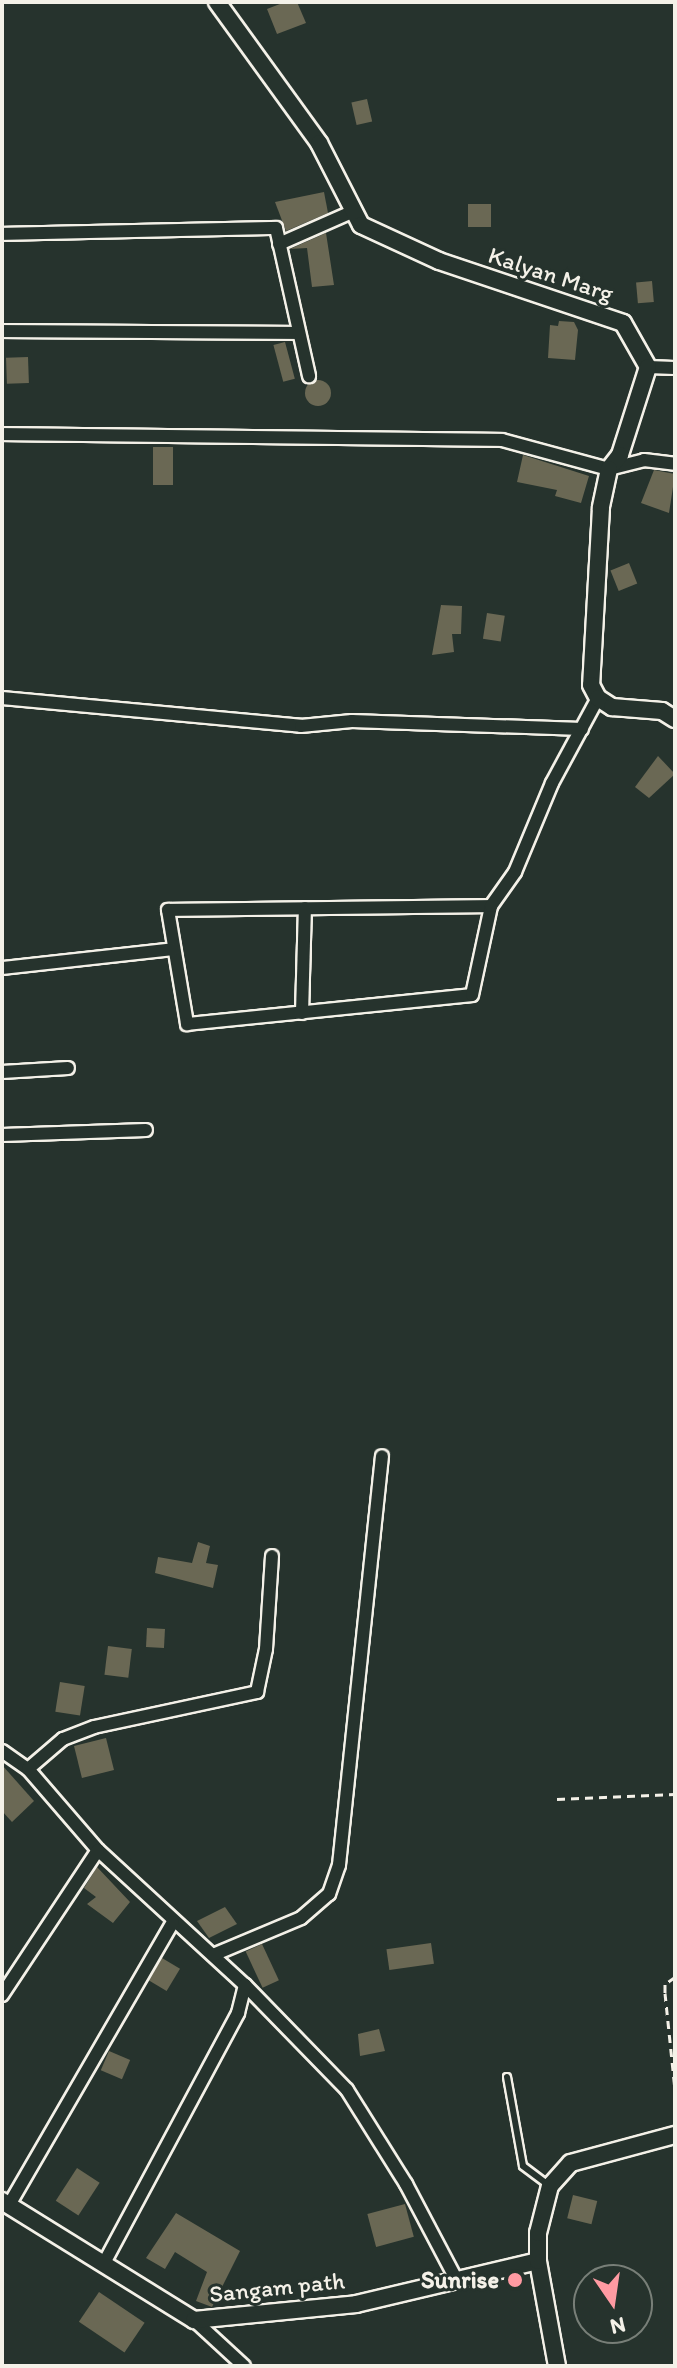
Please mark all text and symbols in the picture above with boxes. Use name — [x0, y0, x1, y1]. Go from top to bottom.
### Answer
street label: Kalyan Marg — [485, 240, 617, 308]
north arrow — [573, 2264, 653, 2344]
street label: Sangam path — [208, 2266, 346, 2308]
place label: Sunrise — [421, 2266, 499, 2294]
marker: Sunrise — [506, 2271, 524, 2289]
text: N — [608, 2311, 628, 2341]

